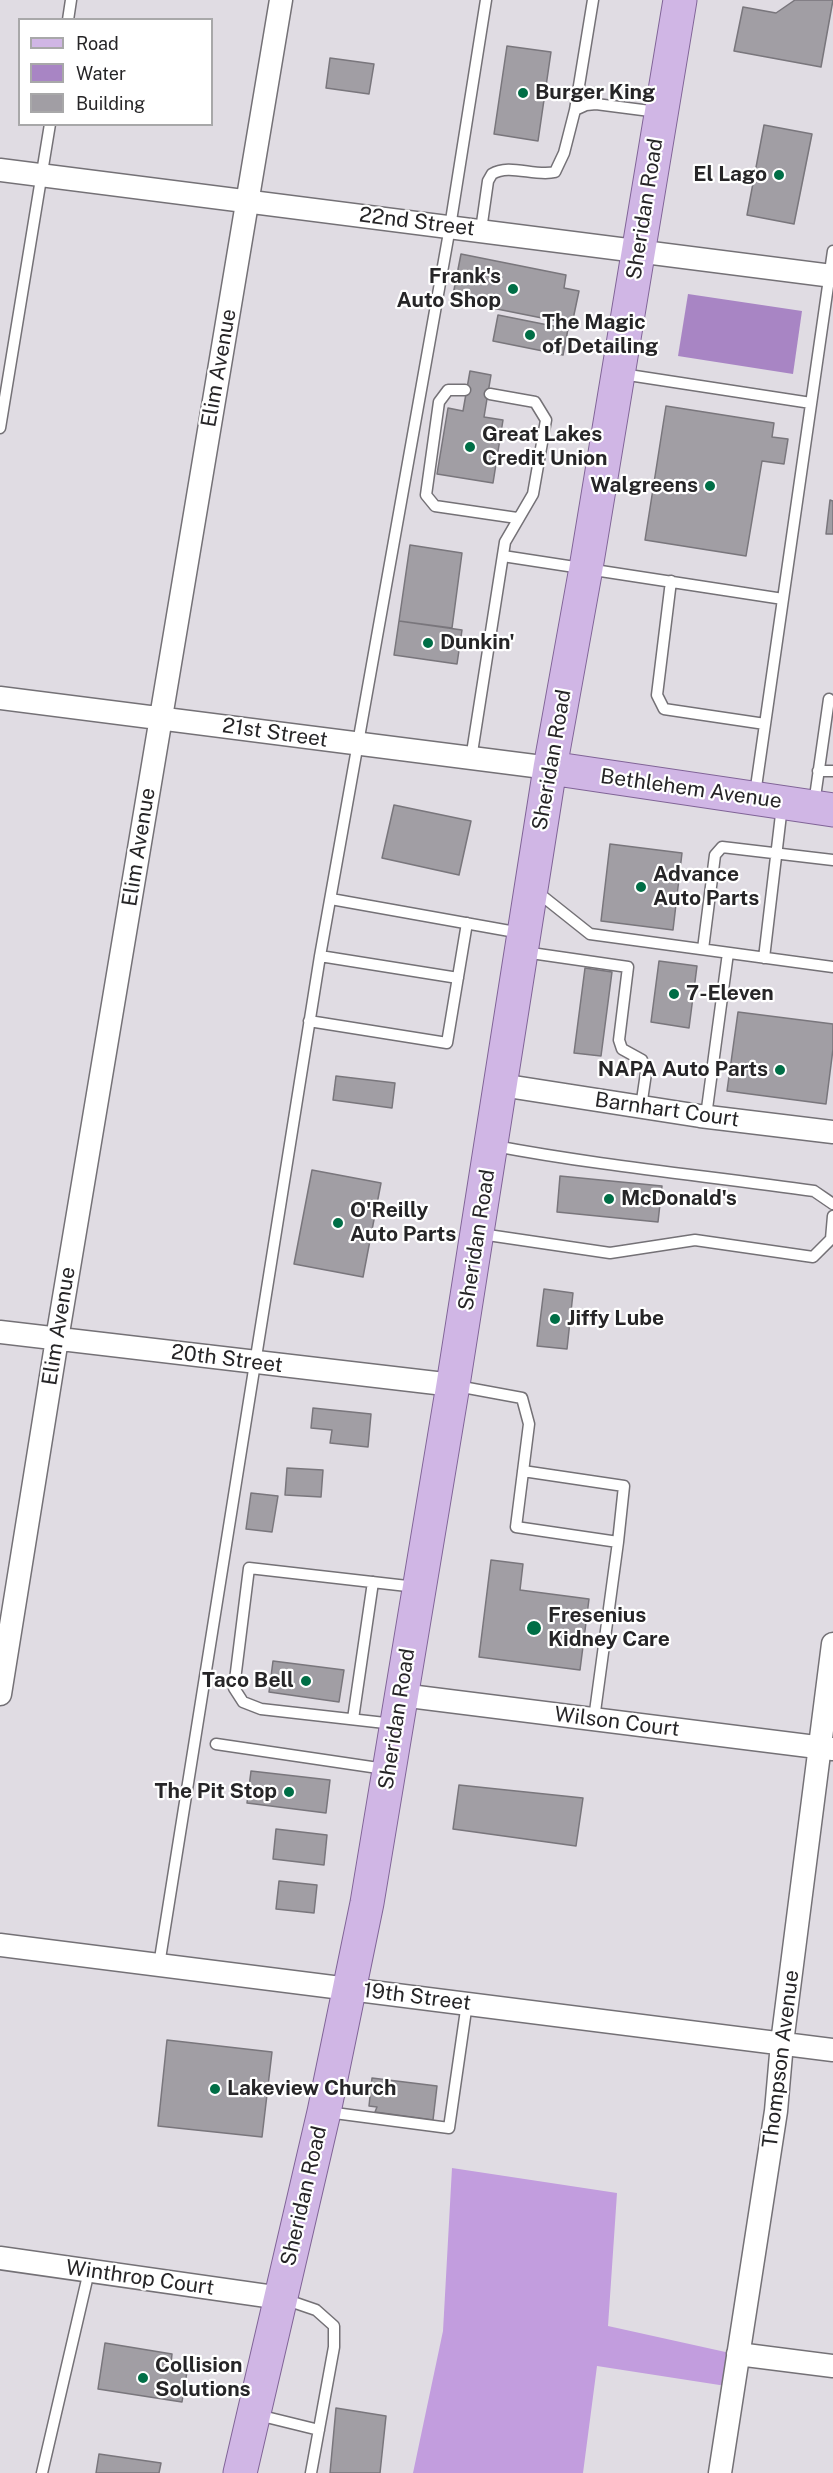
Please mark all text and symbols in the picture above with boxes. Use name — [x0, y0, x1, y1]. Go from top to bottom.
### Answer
legend — [18, 18, 213, 126]
text: Road — [76, 33, 119, 54]
text: Water — [76, 63, 126, 84]
place label: Burger King — [535, 80, 655, 106]
marker: Burger King — [516, 86, 530, 100]
text: Building — [76, 93, 145, 114]
street label: Sheridan Road — [621, 137, 669, 281]
place label: El Lago — [693, 162, 767, 188]
marker: El Lago — [772, 168, 786, 182]
street label: 22nd Street — [358, 202, 476, 242]
place label: Frank's Auto Shop — [396, 264, 501, 314]
marker: Frank's Auto Shop — [506, 282, 520, 296]
street label: Elim Avenue — [196, 307, 242, 429]
place label: The Magic of Detailing — [542, 310, 658, 360]
marker: The Magic of Detailing — [523, 328, 537, 342]
place label: Great Lakes Credit Union — [482, 422, 608, 472]
marker: Great Lakes Credit Union — [463, 440, 477, 454]
place label: Walgreens — [590, 473, 698, 499]
marker: Walgreens — [703, 479, 717, 493]
place label: Dunkin' — [440, 630, 515, 656]
marker: Dunkin' — [421, 636, 435, 650]
street label: Sheridan Road — [527, 688, 577, 832]
street label: 21st Street — [221, 713, 329, 753]
street label: Bethlehem Avenue — [599, 764, 783, 814]
street label: Elim Avenue — [117, 786, 161, 908]
place label: Advance Auto Parts — [653, 862, 759, 912]
marker: Advance Auto Parts — [634, 880, 648, 894]
place label: 7-Eleven — [686, 981, 774, 1007]
marker: 7-Eleven — [667, 987, 681, 1001]
place label: NAPA Auto Parts — [598, 1057, 768, 1083]
marker: NAPA Auto Parts — [773, 1063, 787, 1077]
street label: Barnhart Court — [593, 1087, 741, 1133]
street label: Sheridan Road — [453, 1168, 501, 1312]
place label: McDonald's — [621, 1186, 737, 1212]
marker: McDonald's — [602, 1192, 616, 1206]
place label: O'Reilly Auto Parts — [350, 1198, 456, 1248]
marker: O'Reilly Auto Parts — [331, 1216, 345, 1230]
street label: Elim Avenue — [37, 1265, 81, 1387]
place label: Jiffy Lube — [567, 1306, 664, 1332]
marker: Jiffy Lube — [548, 1312, 562, 1326]
street label: 20th Street — [170, 1340, 284, 1378]
place label: Fresenius Kidney Care — [548, 1603, 670, 1653]
marker: Fresenius Kidney Care — [525, 1619, 543, 1637]
street label: Sheridan Road — [373, 1647, 421, 1791]
place label: Taco Bell — [202, 1668, 294, 1694]
marker: Taco Bell — [299, 1674, 313, 1688]
street label: Wilson Court — [553, 1702, 681, 1742]
place label: The Pit Stop — [155, 1779, 277, 1805]
marker: The Pit Stop — [282, 1785, 296, 1799]
street label: Thompson Avenue — [758, 1969, 804, 2149]
street label: 19th Street — [362, 1978, 472, 2016]
place label: Lakeview Church — [227, 2076, 396, 2102]
marker: Lakeview Church — [208, 2082, 222, 2096]
street label: Sheridan Road — [276, 2124, 332, 2268]
street label: Winthrop Court — [64, 2255, 216, 2301]
place label: Collision Solutions — [155, 2353, 251, 2403]
marker: Collision Solutions — [136, 2371, 150, 2385]

